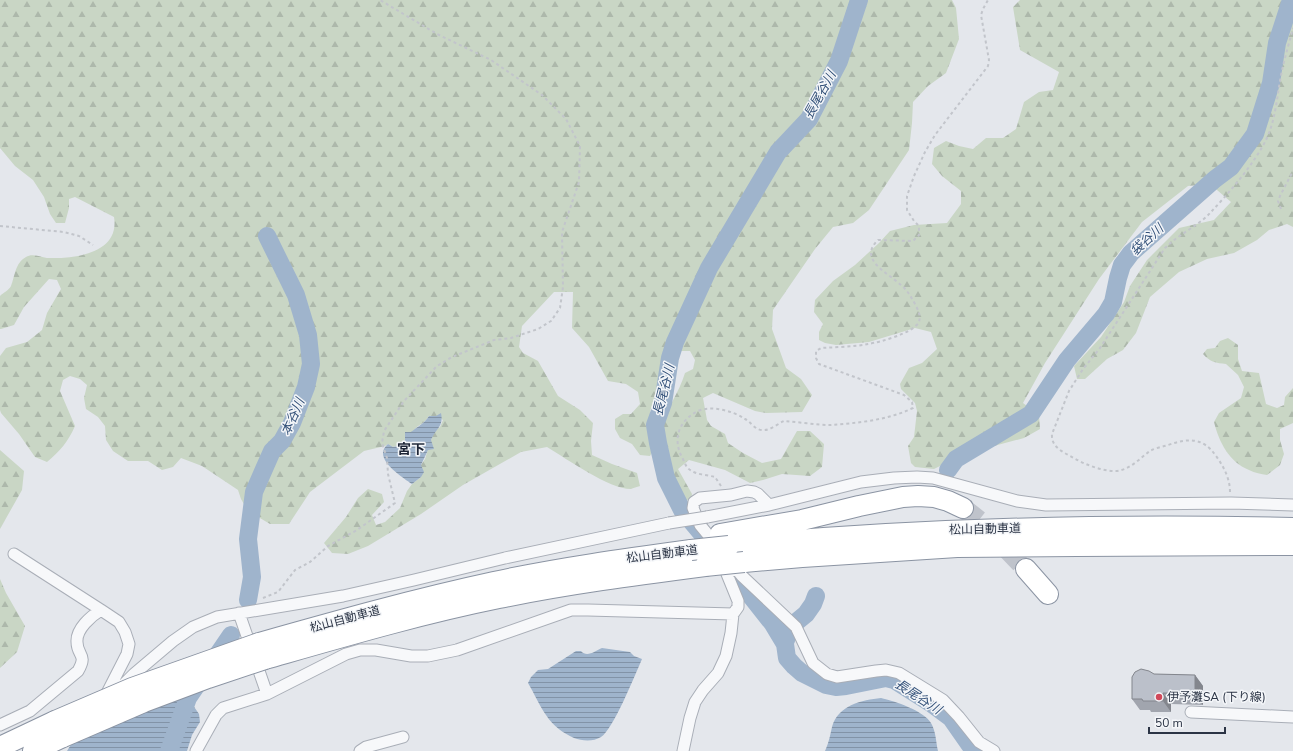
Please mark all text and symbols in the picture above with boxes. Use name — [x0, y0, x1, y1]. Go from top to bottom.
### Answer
water label: 長尾谷川 — [800, 66, 841, 122]
water label: 袋谷川 — [1126, 219, 1169, 260]
water label: 長尾谷川 — [649, 361, 680, 417]
water label: 本谷川 — [277, 394, 310, 438]
district label: 宮下 — [397, 440, 425, 459]
street label: 松山自動車道 — [949, 520, 1021, 538]
street label: 松山自動車道 — [625, 542, 699, 566]
street label: 松山自動車道 — [308, 602, 382, 636]
water label: 長尾谷川 — [891, 675, 946, 720]
place label: 伊予灘SA (下り線) — [1167, 689, 1266, 705]
marker: 伊予灘SA (下り線) — [1154, 692, 1164, 702]
scale bar — [1149, 709, 1225, 735]
text: 50 m — [1155, 715, 1183, 731]

